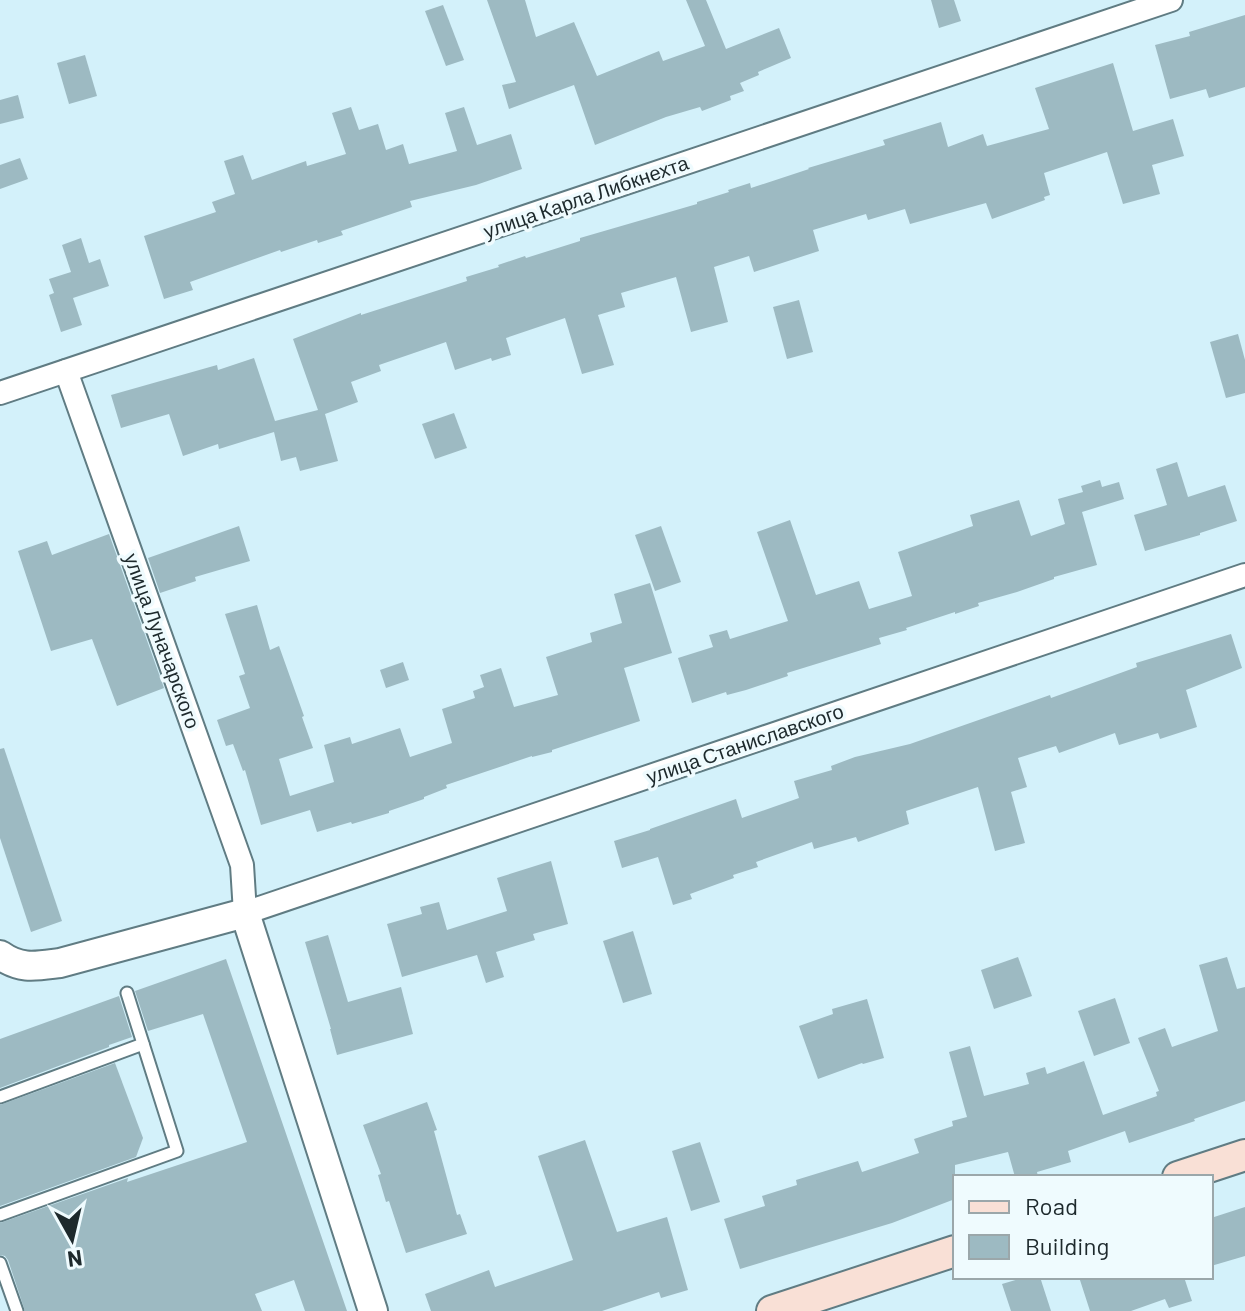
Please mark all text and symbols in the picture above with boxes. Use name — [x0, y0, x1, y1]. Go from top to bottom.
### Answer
street label: улица Карла Либкнехта — [480, 149, 692, 242]
street label: улица Луначарского — [120, 550, 206, 732]
street label: улица Станиславского — [643, 698, 846, 788]
legend — [953, 1175, 1213, 1279]
text: Road — [1025, 1191, 1078, 1220]
north arrow — [32, 1199, 112, 1279]
text: Building — [1025, 1231, 1109, 1260]
text: N — [66, 1246, 84, 1274]

